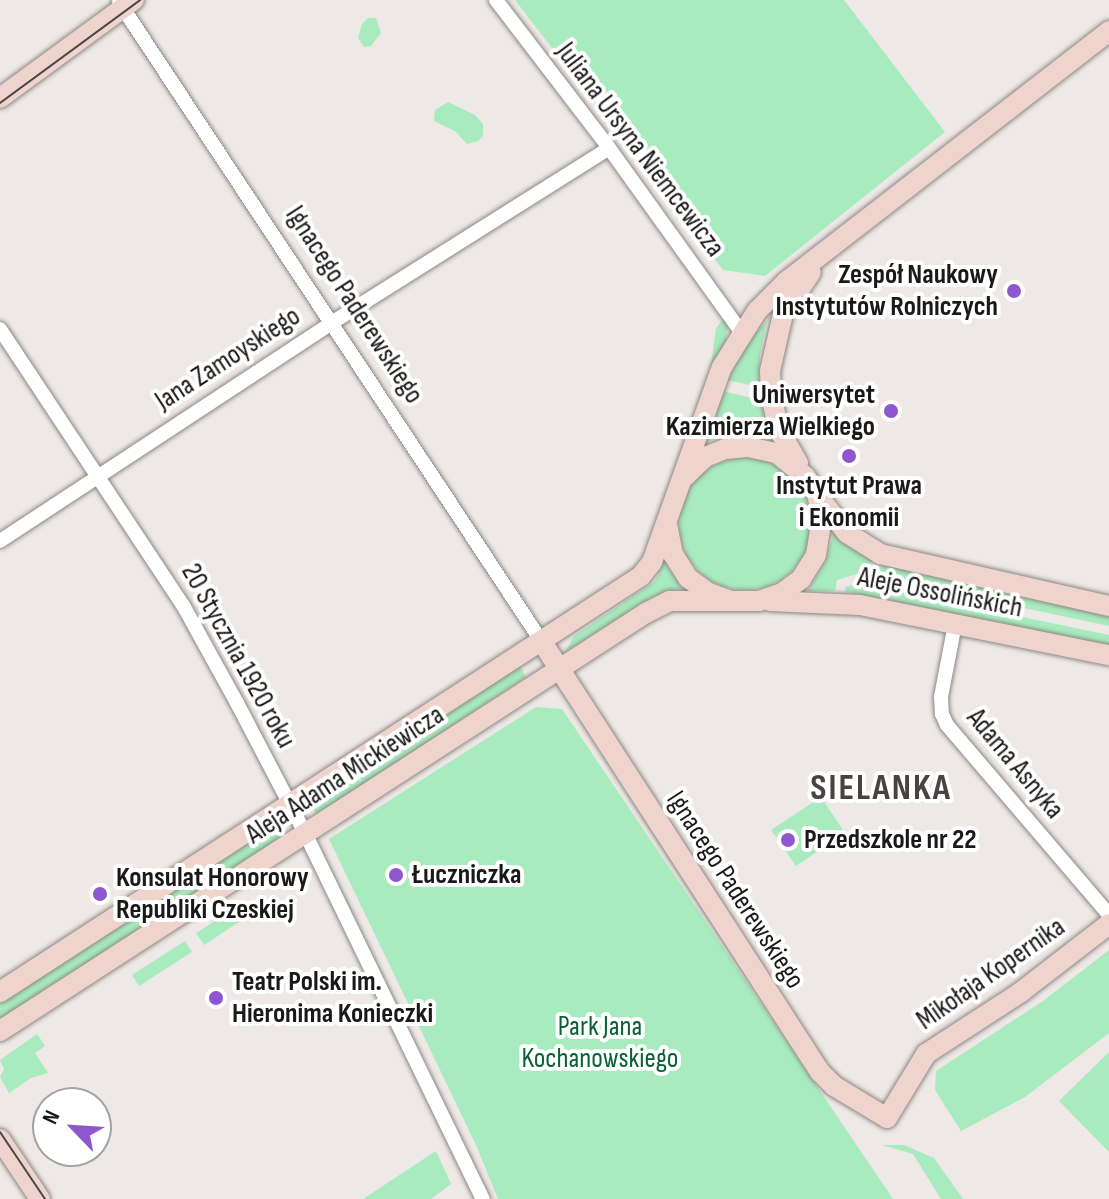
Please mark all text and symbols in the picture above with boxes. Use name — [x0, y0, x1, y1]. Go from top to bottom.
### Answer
street label: Juliana Ursyna Niemcewicza — [548, 36, 732, 264]
street label: Ignacego Paderewskiego — [278, 200, 430, 410]
place label: Zespół Naukowy Instytutów Rolniczych — [775, 258, 998, 324]
marker: Zespół Naukowy Instytutów Rolniczych — [1005, 282, 1023, 300]
street label: Jana Zamoyskiego — [149, 300, 307, 418]
place label: Uniwersytet Kazimierza Wielkiego — [666, 378, 875, 444]
marker: Uniwersytet Kazimierza Wielkiego — [882, 402, 900, 420]
marker: Instytut Prawa i Ekonomii — [840, 447, 858, 465]
place label: Instytut Prawa i Ekonomii — [776, 469, 922, 535]
street label: 20 Stycznia 1920 roku — [174, 558, 302, 754]
street label: Aleje Ossolińskich — [855, 561, 1025, 625]
street label: Aleja Adama Mickiewicza — [240, 699, 450, 851]
street label: Adama Asnyka — [959, 702, 1071, 826]
district label: SIELANKA — [810, 767, 952, 811]
street label: Ignacego Paderewskiego — [659, 785, 811, 995]
place label: Przedszkole nr 22 — [804, 823, 977, 857]
marker: Przedszkole nr 22 — [779, 831, 797, 849]
place label: Łuczniczka — [412, 858, 521, 892]
place label: Konsulat Honorowy Republiki Czeskiej — [116, 861, 309, 927]
marker: Łuczniczka — [387, 866, 405, 884]
marker: Konsulat Honorowy Republiki Czeskiej — [91, 885, 109, 903]
street label: Mikołaja Kopernika — [910, 911, 1072, 1037]
place label: Teatr Polski im. Hieronima Konieczki — [232, 965, 433, 1031]
marker: Teatr Polski im. Hieronima Konieczki — [207, 989, 225, 1007]
park label: Park Jana Kochanowskiego — [522, 1010, 678, 1076]
north arrow — [32, 1087, 112, 1167]
text: N — [37, 1106, 66, 1129]

